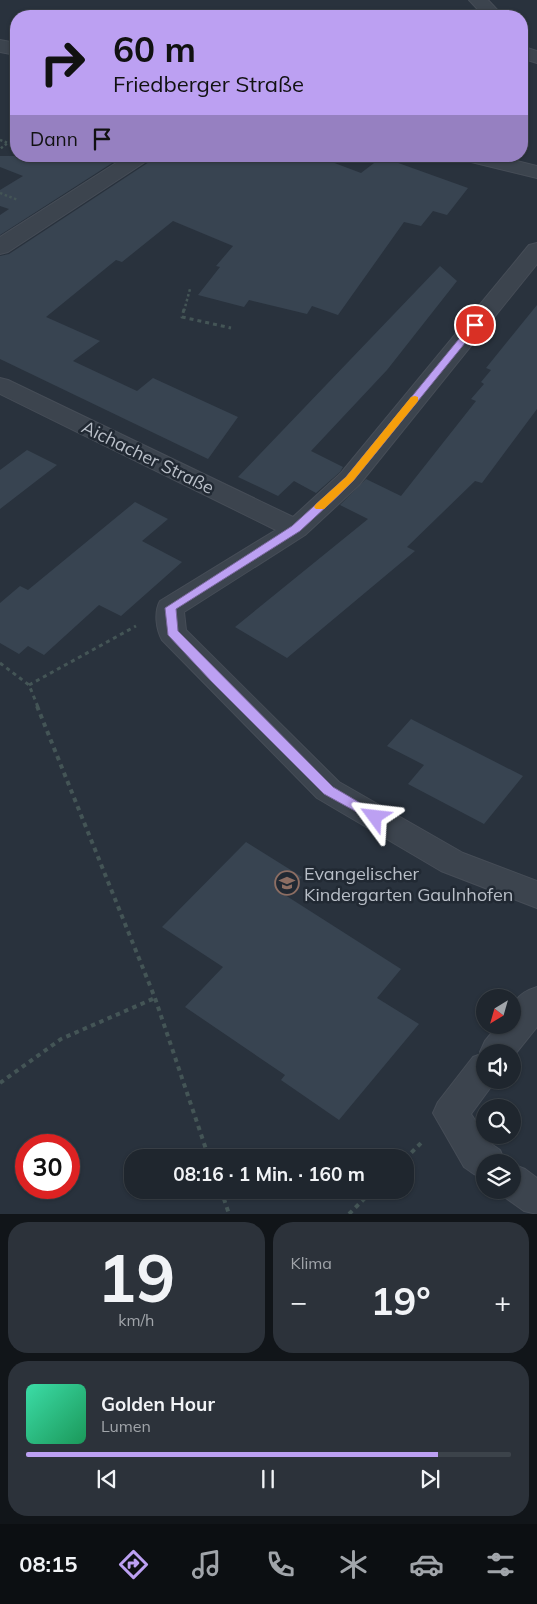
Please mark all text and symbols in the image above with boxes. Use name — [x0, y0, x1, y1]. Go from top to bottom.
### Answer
text: 60 m — [113, 27, 196, 71]
icon: right — [30, 30, 95, 95]
text: Friedberger Straße — [113, 70, 304, 98]
icon: arrive — [88, 125, 116, 153]
text: Dann — [30, 127, 78, 151]
pin — [454, 304, 496, 346]
icon: arrive — [461, 311, 489, 339]
street label: Aichacher Straße — [78, 415, 218, 499]
position arrow — [348, 790, 400, 842]
place label: Evangelischer Kindergarten Gaulnhofen — [304, 862, 513, 906]
school or university icon: Evangelischer Kindergarten Gaulnhofen — [274, 870, 300, 896]
north arrow — [476, 989, 521, 1034]
map controls — [476, 989, 521, 1199]
button: sound — [476, 1044, 521, 1089]
button: search — [476, 1099, 521, 1144]
speed limit sign: 30 — [15, 1134, 80, 1199]
button: layers — [476, 1154, 521, 1199]
text: 08:16 · 1 Min. · 160 m — [173, 1162, 365, 1186]
text: 19 — [97, 1237, 175, 1318]
text: Klima — [291, 1253, 332, 1273]
text: 19° — [371, 1277, 431, 1325]
text: − — [291, 1284, 307, 1319]
text: + — [494, 1284, 511, 1319]
text: km/h — [118, 1310, 154, 1330]
text: Golden Hour — [101, 1392, 215, 1416]
text: Lumen — [101, 1416, 151, 1436]
icon: previous — [93, 1465, 121, 1493]
icon: pause — [254, 1465, 282, 1493]
icon: next — [416, 1465, 444, 1493]
icon: directions — [116, 1547, 151, 1582]
icon: music — [189, 1547, 224, 1582]
icon: phone — [263, 1547, 298, 1582]
icon: climate — [336, 1547, 371, 1582]
icon: car — [409, 1547, 444, 1582]
icon: filters — [483, 1547, 518, 1582]
text: 08:15 — [19, 1550, 77, 1578]

